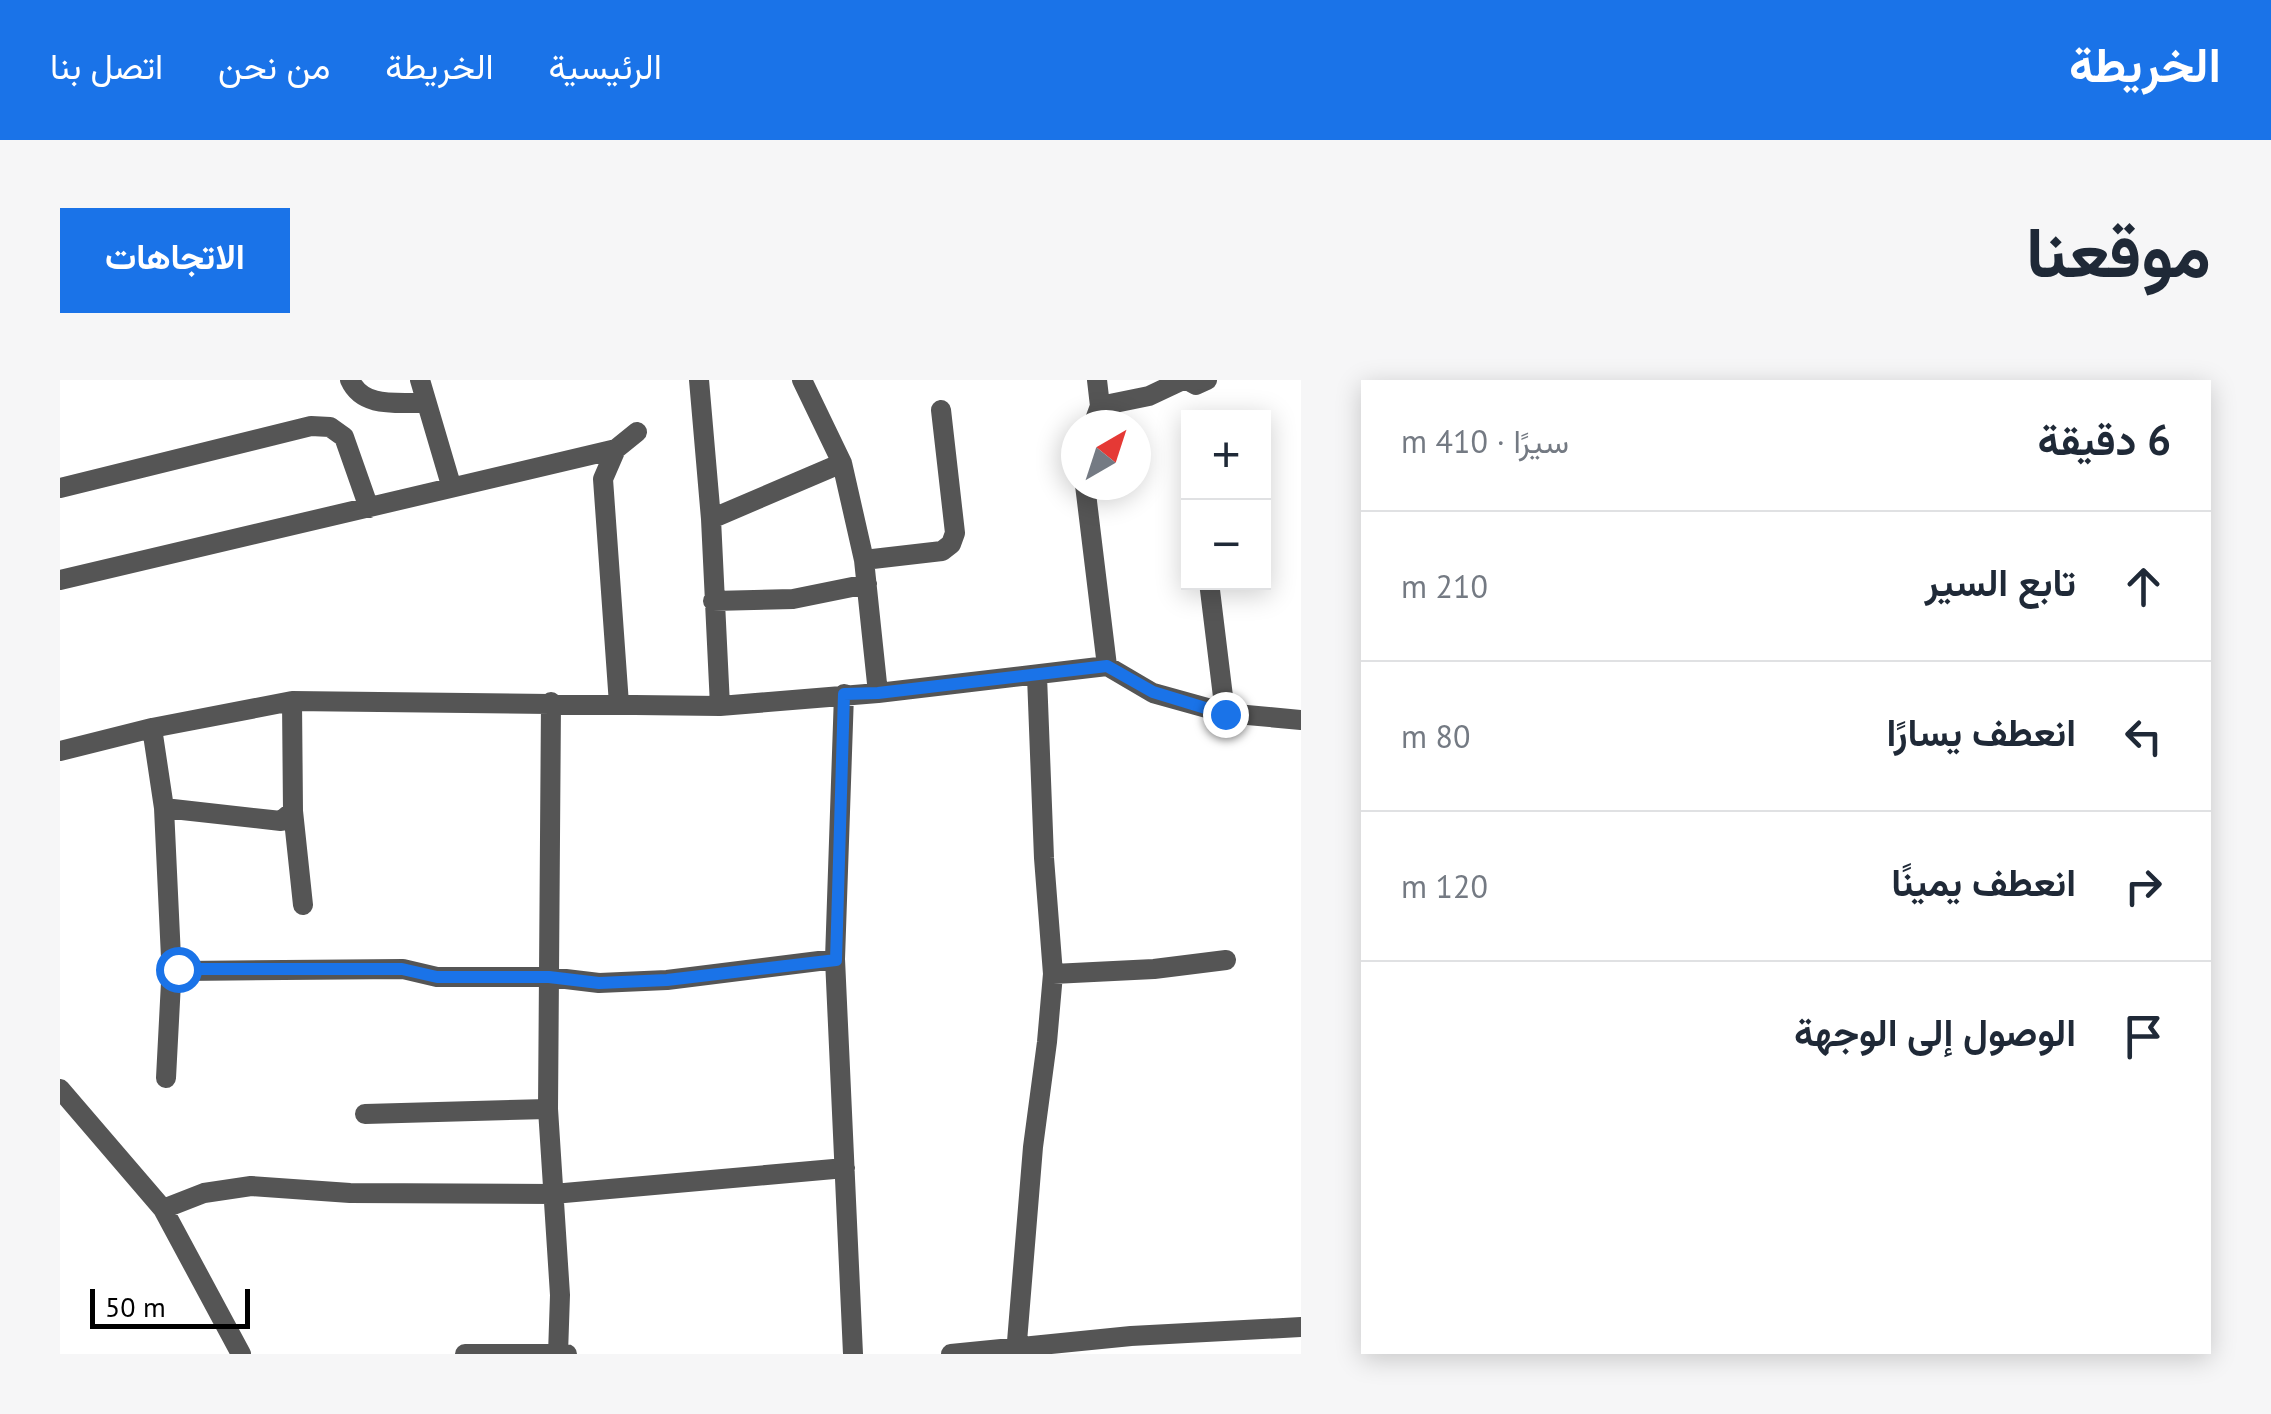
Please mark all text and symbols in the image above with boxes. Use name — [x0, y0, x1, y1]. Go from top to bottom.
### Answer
text: الخريطة — [2069, 33, 2221, 95]
text: اتصل بنا — [50, 43, 163, 89]
text: من نحن — [218, 43, 330, 89]
text: الخريطة — [385, 43, 494, 89]
text: الرئيسية — [549, 43, 662, 89]
text: موقعنا — [2026, 206, 2211, 296]
button: الاتجاهات — [60, 208, 290, 313]
north arrow — [1061, 410, 1151, 500]
map controls — [1181, 410, 1271, 590]
button: + — [1181, 410, 1271, 500]
text: 6 دقيقة — [2038, 412, 2171, 467]
text: سيرًا · 410 m — [1401, 420, 1569, 462]
button: − — [1181, 500, 1271, 590]
text: تابع السير — [1925, 557, 2076, 606]
icon: ahead — [2116, 559, 2171, 614]
text: 210 m — [1401, 565, 1488, 607]
route end — [1203, 692, 1249, 738]
text: انعطف يسارًا — [1887, 707, 2076, 756]
icon: left — [2116, 709, 2171, 764]
text: 80 m — [1401, 715, 1470, 757]
text: انعطف يمينًا — [1891, 857, 2076, 906]
icon: right — [2116, 859, 2171, 914]
text: 120 m — [1401, 865, 1488, 907]
route start — [156, 947, 202, 993]
text: الوصول إلى الوجهة — [1794, 1007, 2076, 1056]
icon: arrive — [2116, 1009, 2171, 1064]
scale bar — [90, 1284, 250, 1328]
text: 50 m — [105, 1288, 166, 1325]

